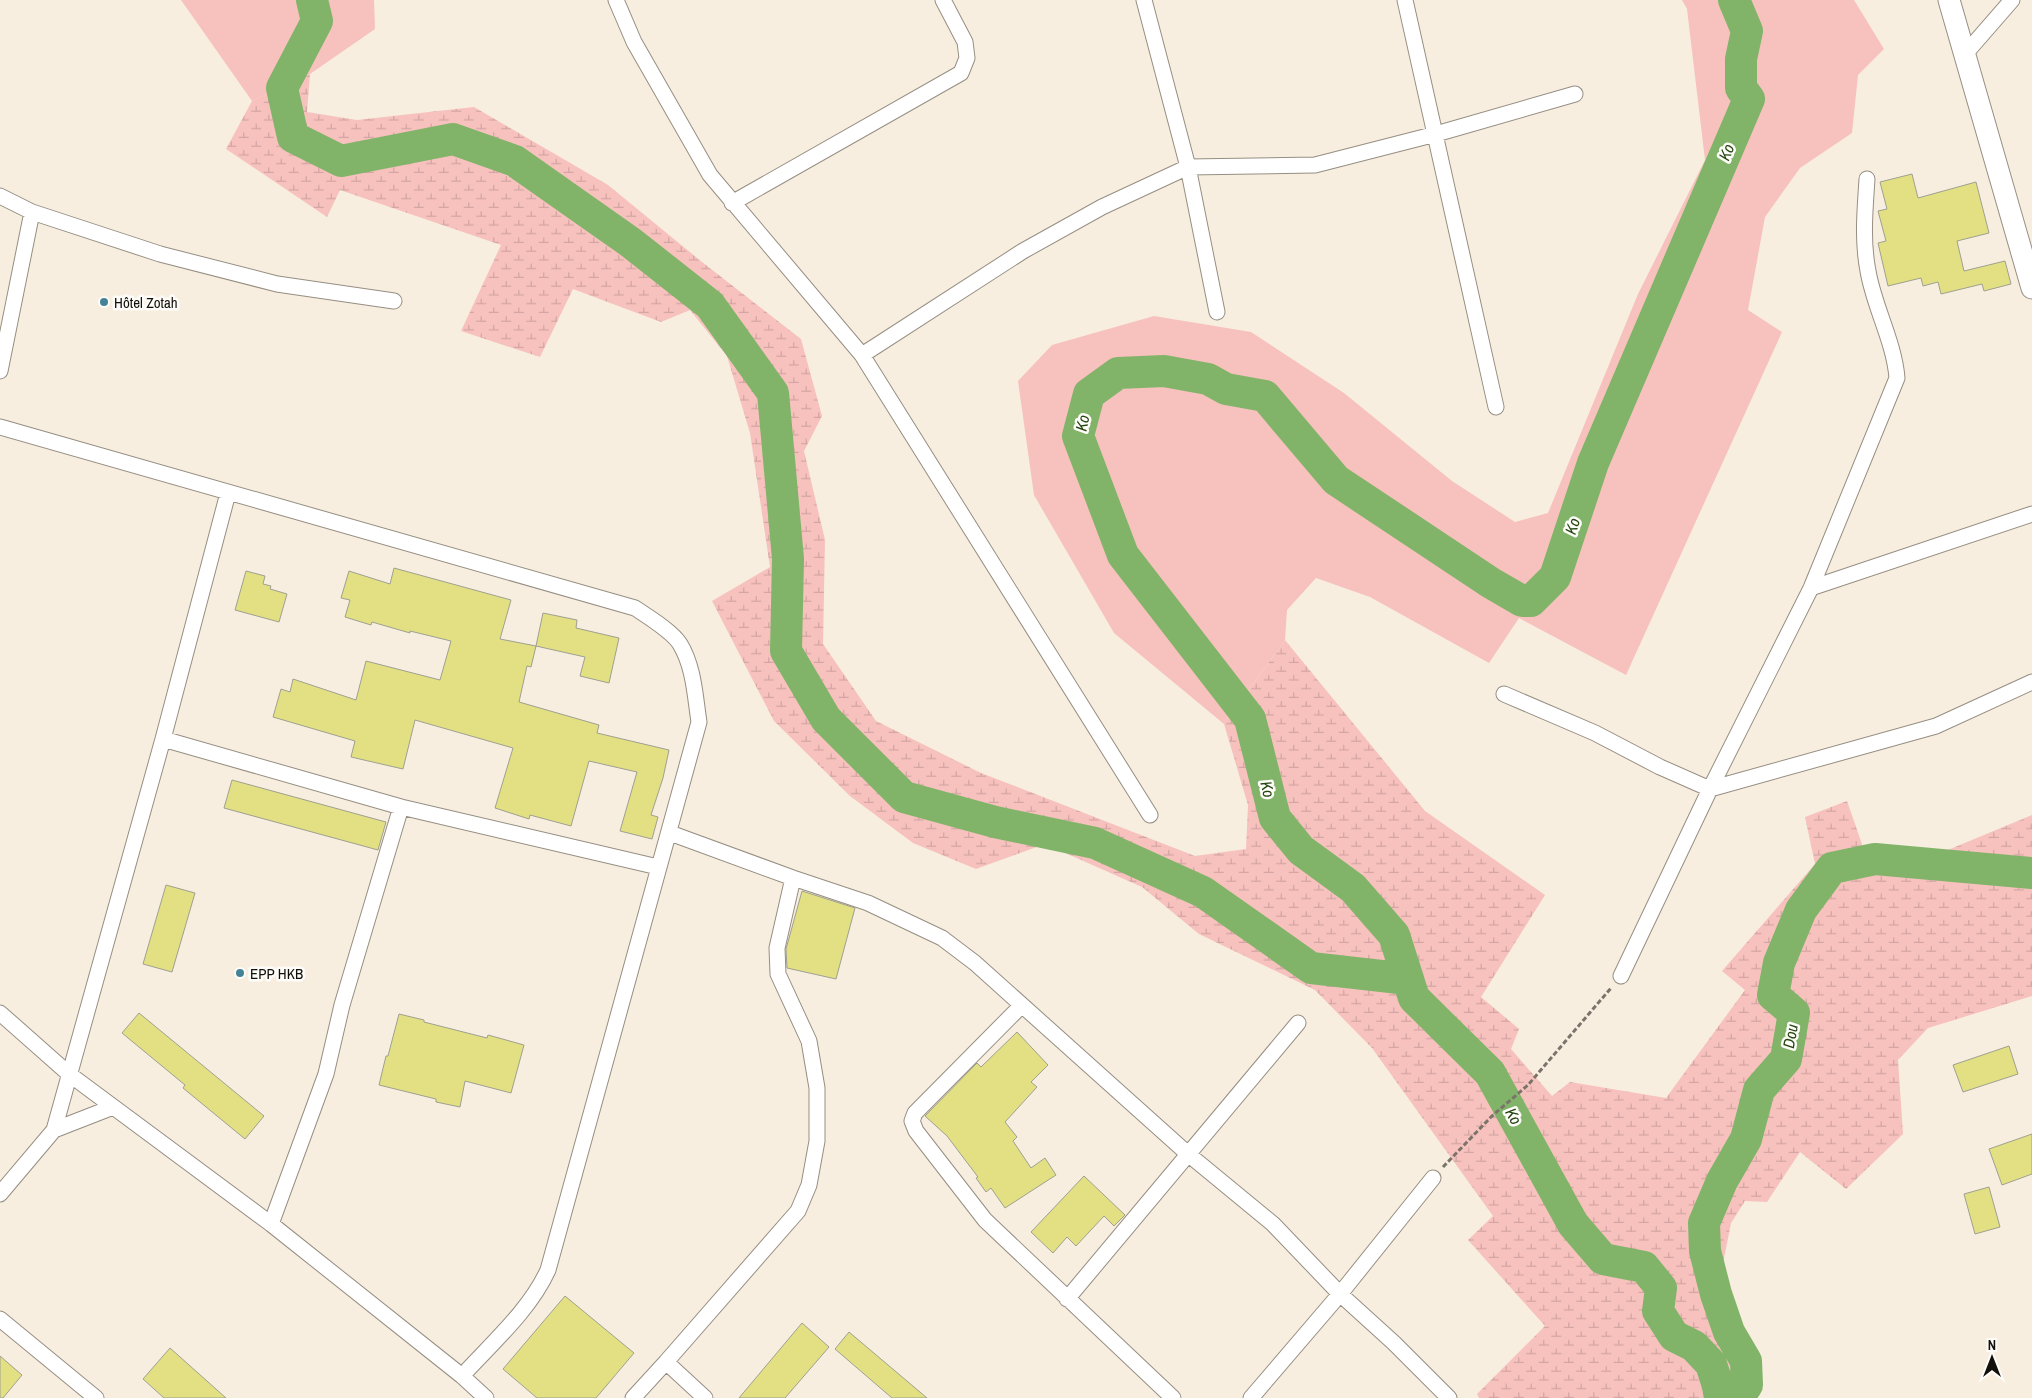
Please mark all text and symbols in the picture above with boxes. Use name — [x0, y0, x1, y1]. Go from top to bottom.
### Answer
water label: Ko — [1713, 140, 1739, 164]
place label: Hôtel Zotah — [114, 292, 178, 313]
marker: Hôtel Zotah — [98, 296, 110, 308]
water label: Ko — [1070, 413, 1094, 433]
water label: Ko — [1559, 515, 1585, 537]
water label: Ko — [1255, 779, 1281, 799]
place label: EPP HKB — [250, 963, 303, 984]
marker: EPP HKB — [234, 967, 246, 979]
water label: Dou — [1777, 1022, 1803, 1050]
water label: Ko — [1500, 1104, 1528, 1128]
north arrow — [1967, 1333, 2017, 1383]
text: N — [1988, 1336, 1996, 1354]

